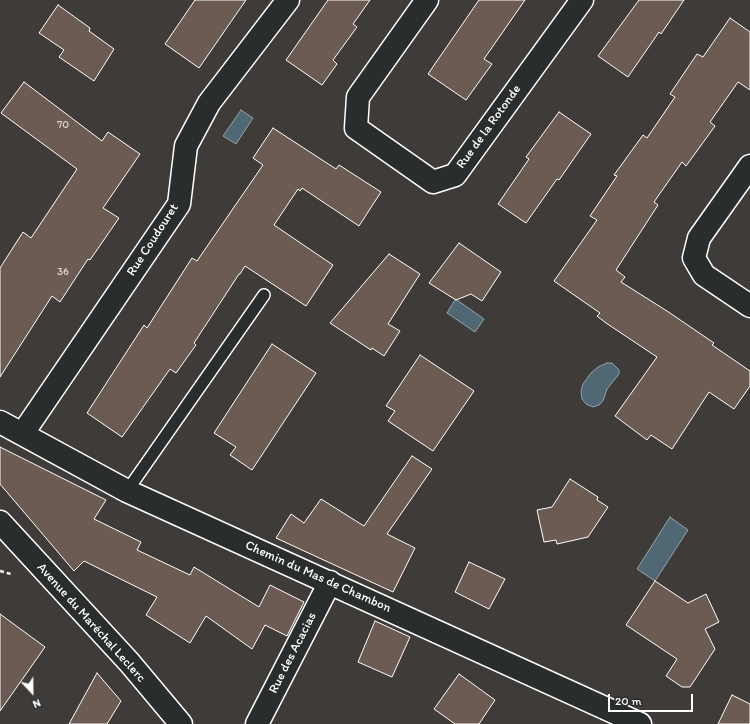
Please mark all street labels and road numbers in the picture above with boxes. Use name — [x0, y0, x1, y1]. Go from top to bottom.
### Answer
street label: Rue de la Rotonde — [453, 82, 525, 172]
street label: Rue Coudouret — [124, 201, 182, 279]
street label: Chemin du Mas de Chambon — [243, 538, 393, 616]
street label: Avenue du Maréchal Leclerc — [33, 560, 149, 686]
street label: Rue des Acacias — [266, 610, 320, 696]

